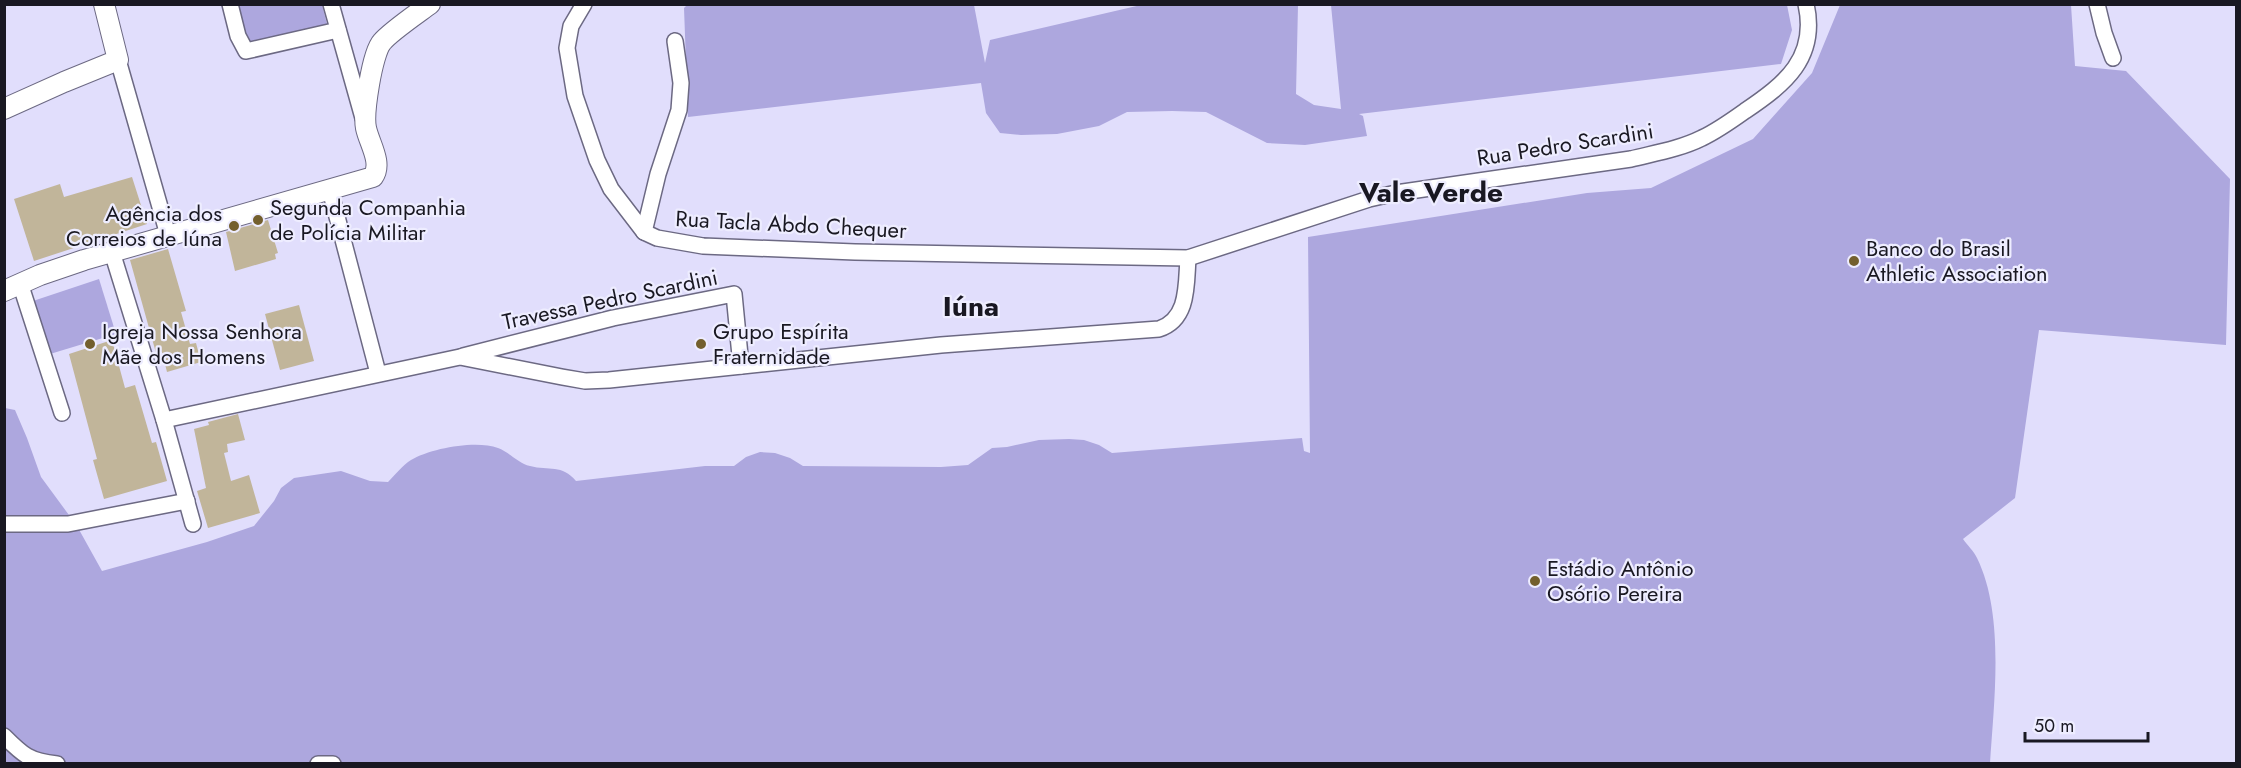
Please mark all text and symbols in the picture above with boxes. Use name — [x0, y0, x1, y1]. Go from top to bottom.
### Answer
street label: Rua Pedro Scardini — [1474, 114, 1656, 174]
district label: Vale Verde — [1358, 172, 1503, 213]
place label: Segunda Companhia de Polícia Militar — [270, 191, 466, 248]
place label: Agência dos Correios de Iúna — [66, 197, 222, 254]
street label: Rua Tacla Abdo Chequer — [675, 202, 908, 246]
marker: Segunda Companhia de Polícia Militar — [251, 213, 265, 227]
marker: Agência dos Correios de Iúna — [227, 219, 241, 233]
place label: Banco do Brasil Athletic Association — [1866, 232, 2048, 289]
marker: Banco do Brasil Athletic Association — [1847, 254, 1861, 268]
street label: Travessa Pedro Scardini — [499, 261, 721, 337]
district label: Iúna — [943, 286, 999, 327]
place label: Igreja Nossa Senhora Mãe dos Homens — [102, 315, 302, 372]
place label: Grupo Espírita Fraternidade — [713, 315, 849, 372]
marker: Igreja Nossa Senhora Mãe dos Homens — [83, 337, 97, 351]
marker: Grupo Espírita Fraternidade — [694, 337, 708, 351]
place label: Estádio Antônio Osório Pereira — [1547, 552, 1693, 609]
marker: Estádio Antônio Osório Pereira — [1528, 574, 1542, 588]
scale bar — [2025, 705, 2148, 743]
text: 50 m — [2034, 713, 2074, 739]

